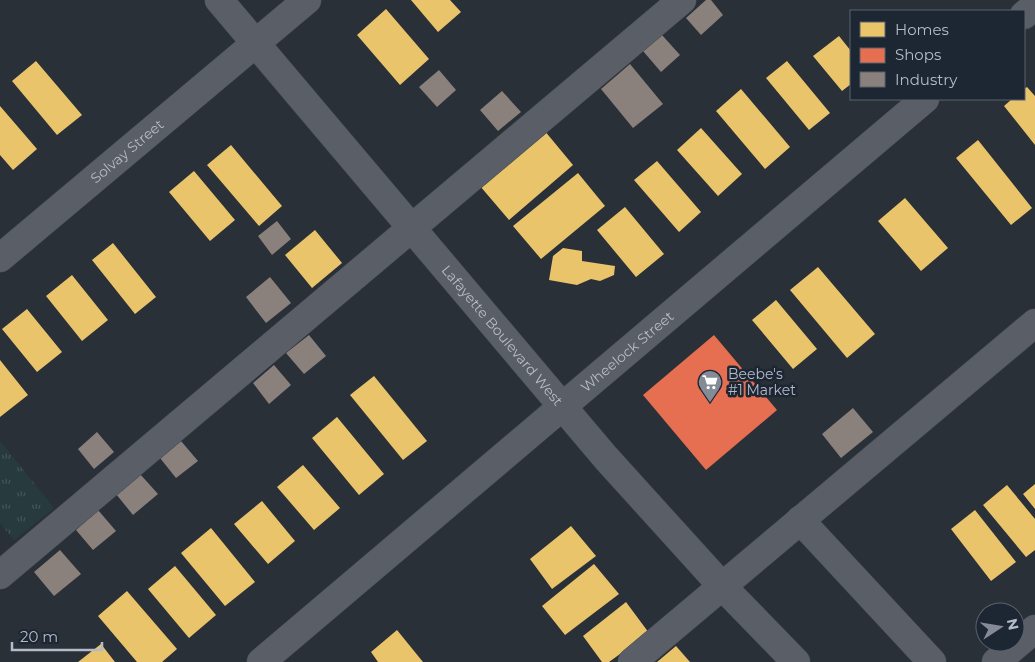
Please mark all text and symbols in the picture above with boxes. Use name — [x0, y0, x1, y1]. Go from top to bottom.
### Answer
legend — [850, 10, 1025, 100]
text: Homes — [895, 20, 949, 39]
text: Shops — [895, 45, 941, 64]
text: Industry — [895, 70, 958, 89]
street label: Solvay Street — [87, 115, 168, 187]
street label: Lafayette Boulevard West — [438, 261, 567, 410]
street label: Wheelock Street — [577, 307, 678, 396]
place label: Beebe's #1 Market — [728, 365, 796, 399]
supermarket icon: Beebe's #1 Market — [697, 369, 723, 403]
north arrow — [975, 602, 1025, 652]
text: N — [1003, 617, 1023, 632]
scale bar — [12, 620, 102, 652]
text: 20 m — [20, 627, 58, 646]

